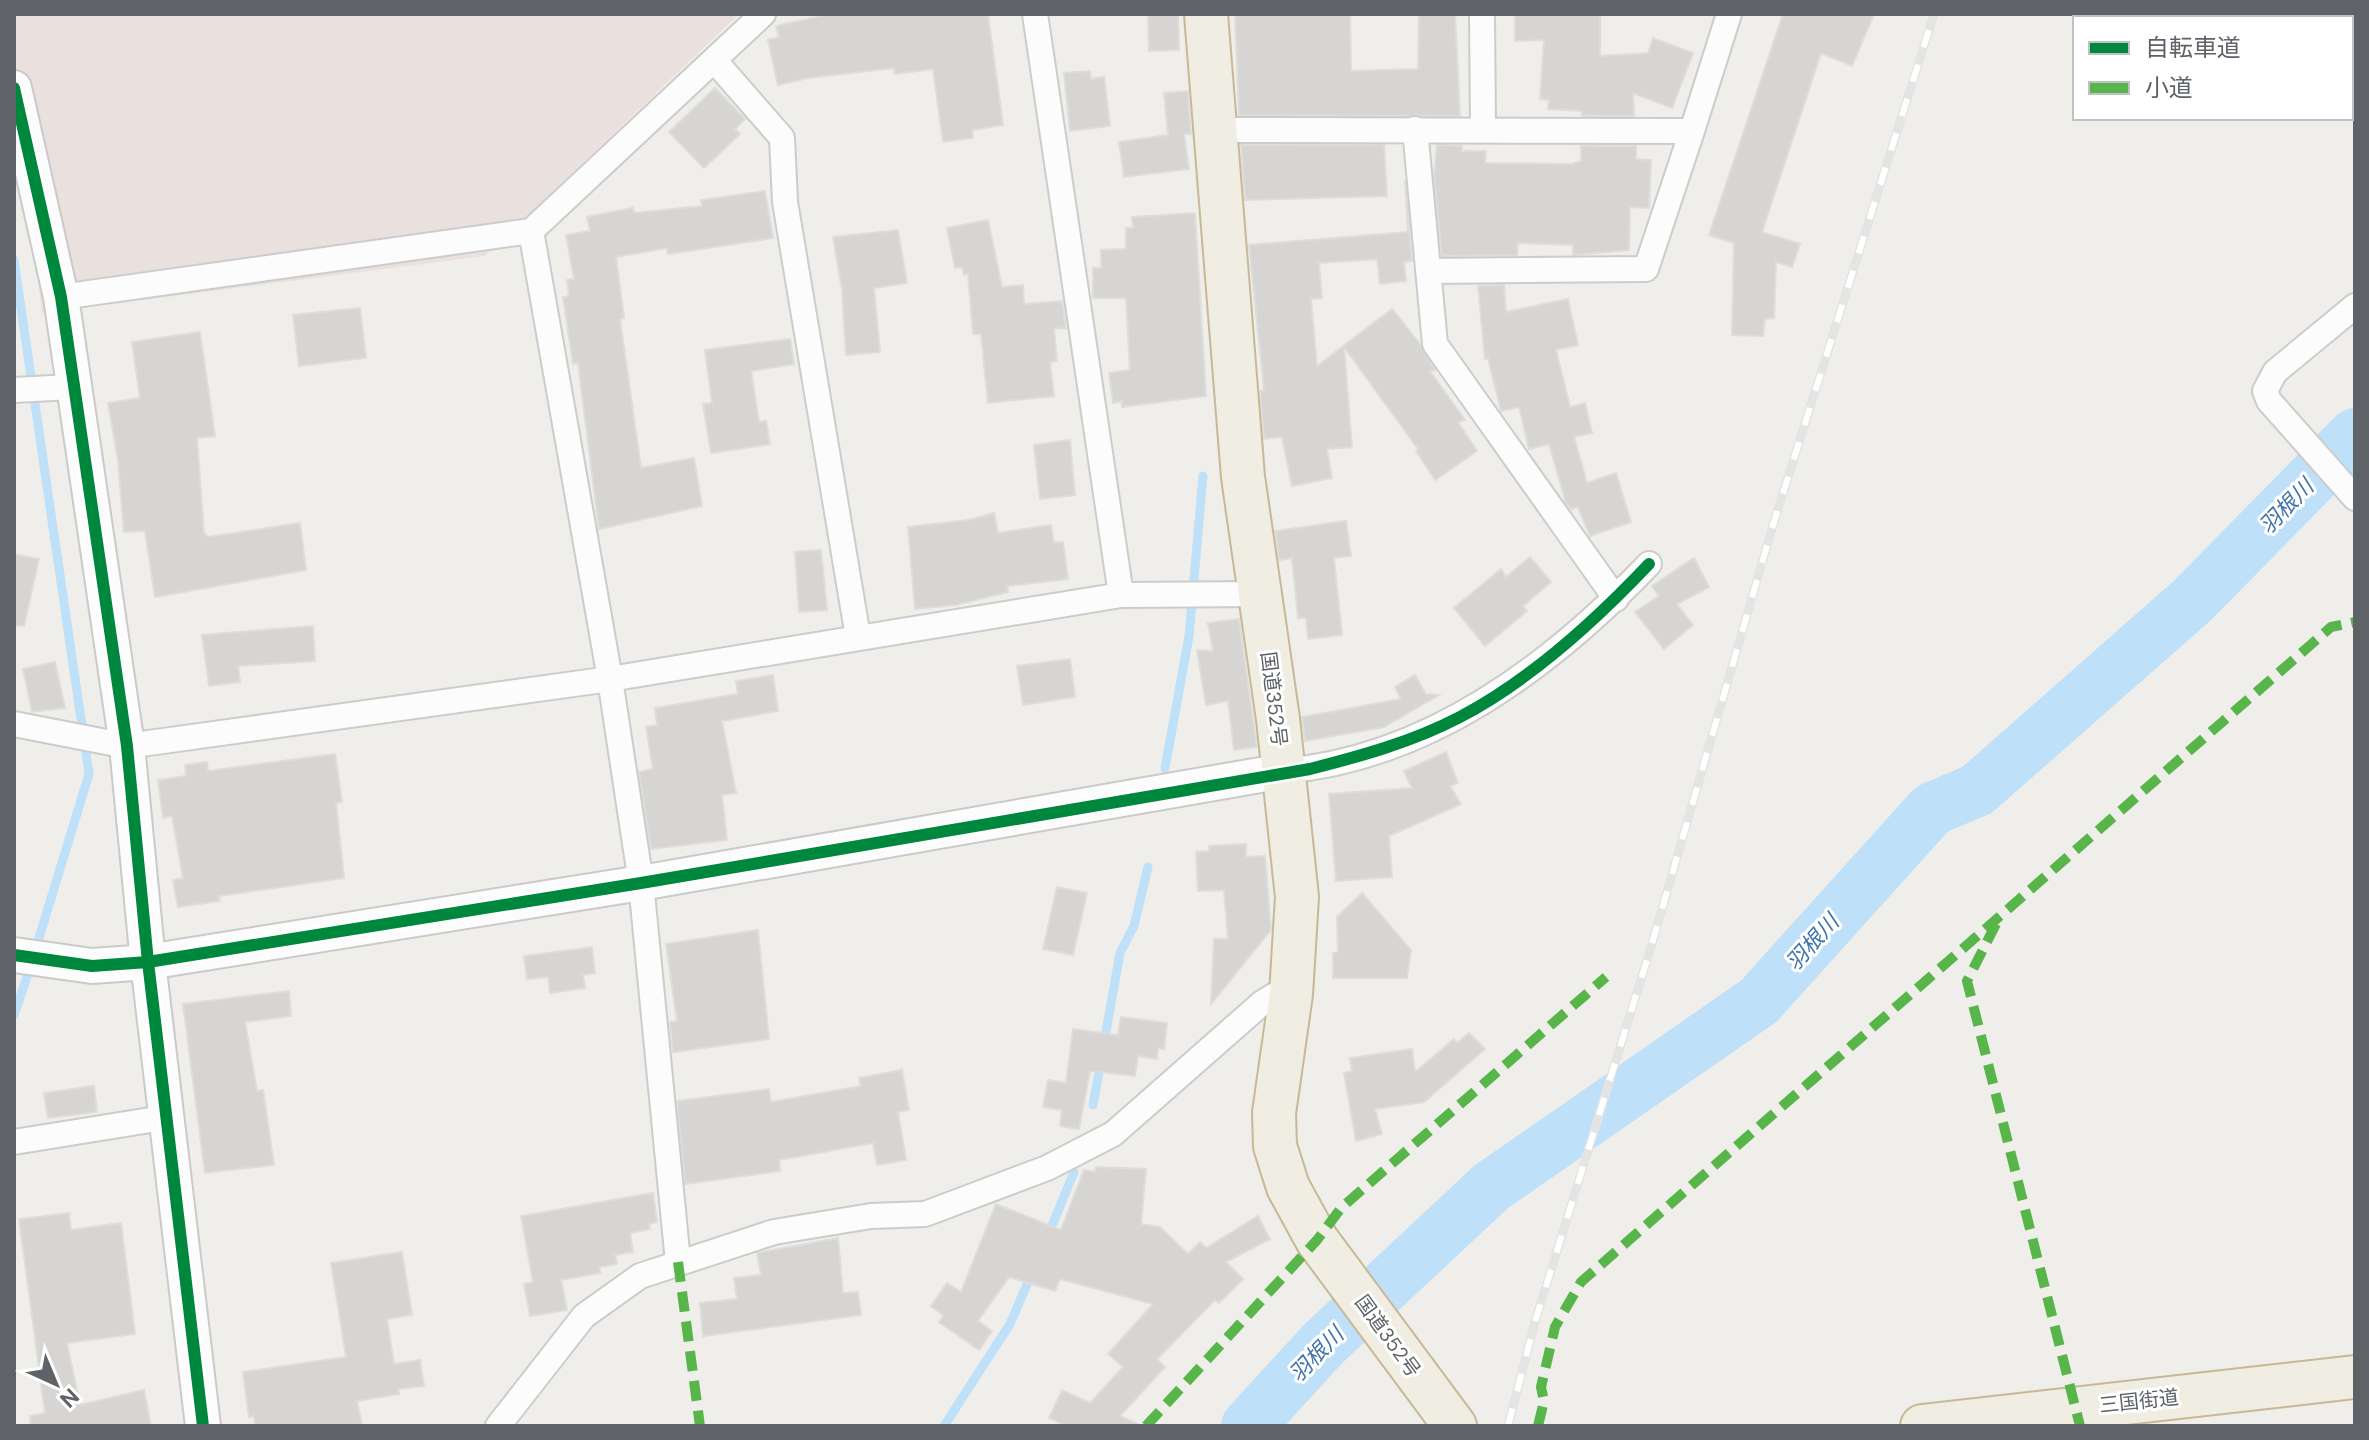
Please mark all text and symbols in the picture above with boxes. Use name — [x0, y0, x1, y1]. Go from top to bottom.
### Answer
legend — [2073, 16, 2353, 120]
text: 自転車道 — [2145, 32, 2241, 63]
text: 小道 — [2145, 72, 2193, 103]
water label: 羽根川 — [2253, 471, 2321, 540]
street label: 国道352号 — [1255, 650, 1293, 748]
water label: 羽根川 — [1780, 907, 1847, 977]
street label: 国道352号 — [1350, 1290, 1426, 1382]
water label: 羽根川 — [1283, 1319, 1351, 1388]
north arrow — [16, 1344, 96, 1424]
text: N — [54, 1382, 85, 1414]
street label: 三国街道 — [2098, 1384, 2180, 1418]

